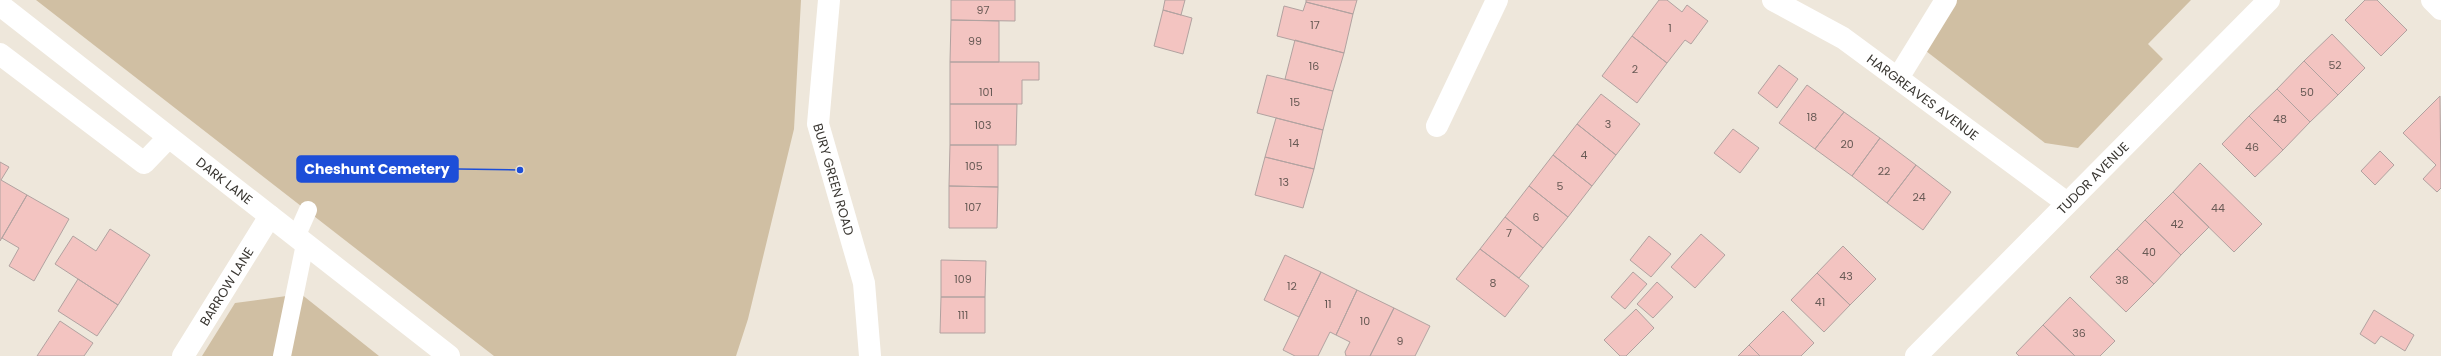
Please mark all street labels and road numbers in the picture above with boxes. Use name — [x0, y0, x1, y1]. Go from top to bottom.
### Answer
street label: HARGREAVES AVENUE — [1863, 50, 1983, 145]
street label: BURY GREEN ROAD — [808, 121, 859, 238]
street label: TUDOR AVENUE — [2053, 138, 2133, 219]
street label: DARK LANE — [192, 153, 257, 209]
street label: BARROW LANE — [195, 244, 258, 330]

